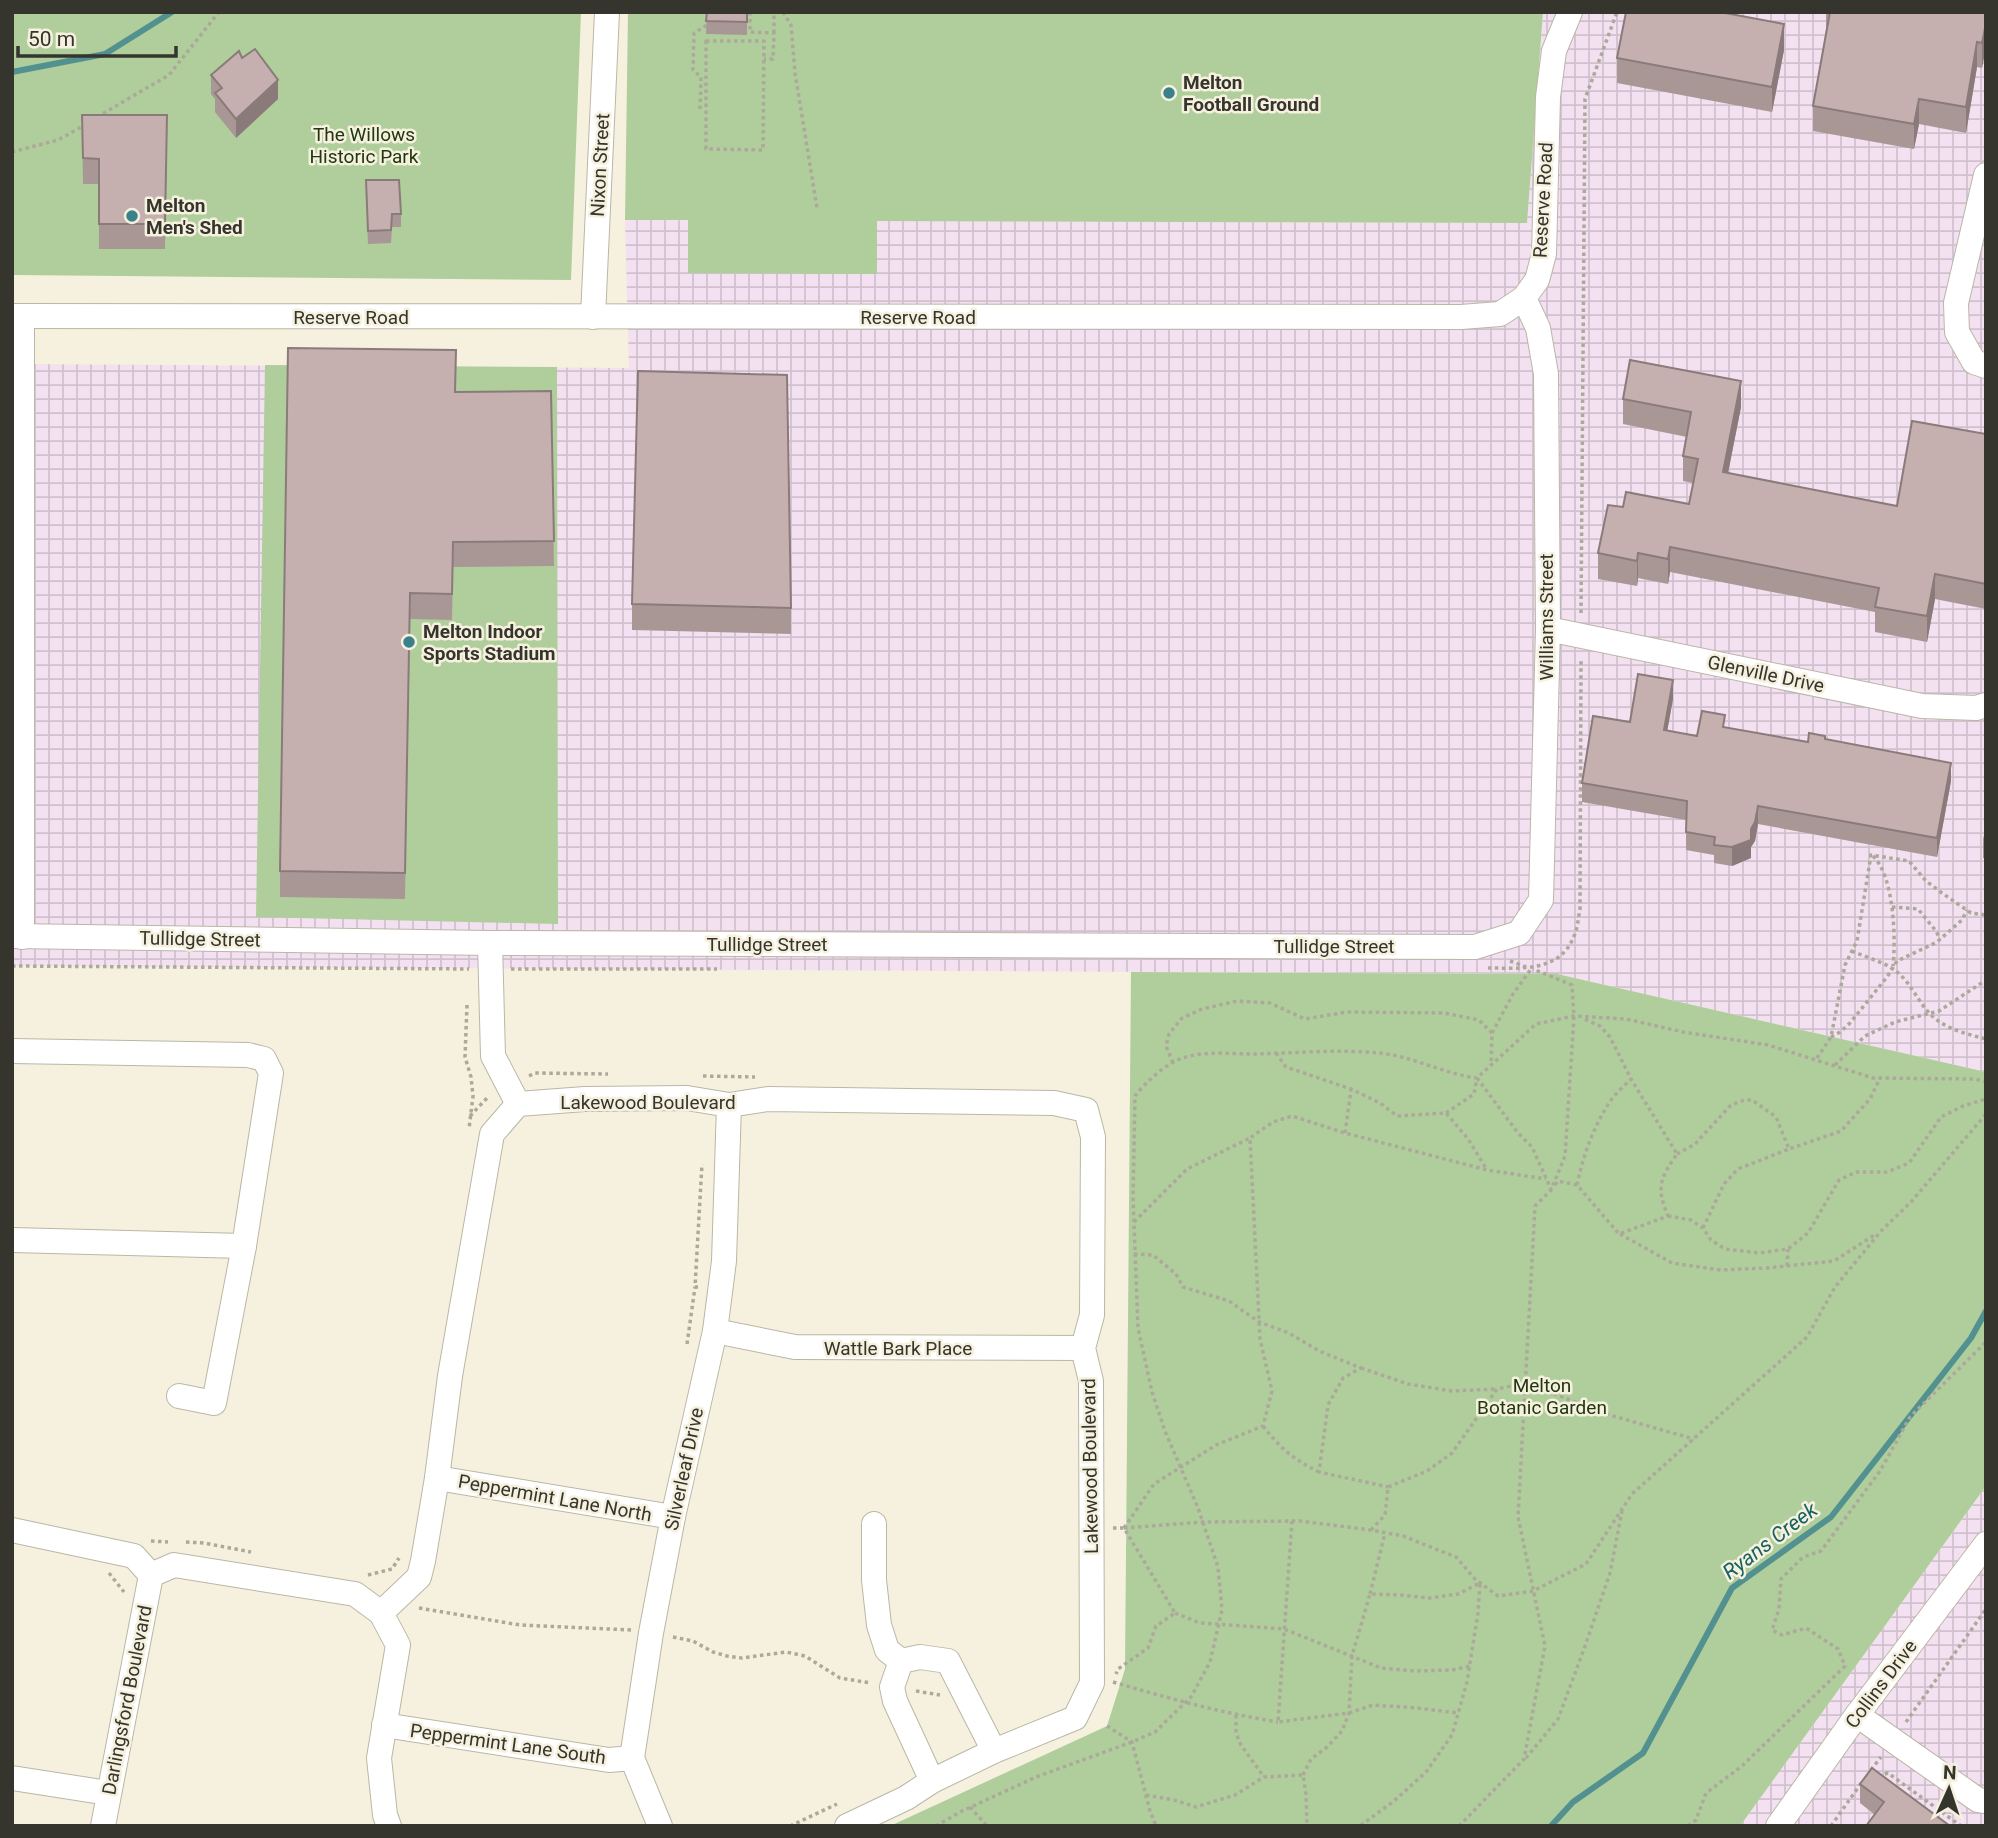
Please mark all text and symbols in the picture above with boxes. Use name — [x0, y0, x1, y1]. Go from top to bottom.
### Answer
scale bar — [18, 14, 175, 58]
text: 50 m — [28, 27, 75, 51]
place label: Melton Football Ground — [1183, 71, 1319, 116]
marker: Melton Football Ground — [1161, 85, 1177, 101]
street label: Nixon Street — [586, 113, 614, 217]
park label: The Willows Historic Park — [310, 123, 419, 168]
street label: Reserve Road — [1528, 142, 1558, 258]
place label: Melton Men's Shed — [146, 194, 243, 239]
marker: Melton Men's Shed — [124, 208, 140, 224]
street label: Reserve Road — [293, 306, 409, 329]
street label: Reserve Road — [860, 306, 976, 329]
street label: Williams Street — [1535, 554, 1558, 680]
place label: Melton Indoor Sports Stadium — [423, 620, 556, 665]
marker: Melton Indoor Sports Stadium — [401, 634, 417, 650]
street label: Glenville Drive — [1706, 650, 1826, 698]
street label: Tullidge Street — [139, 926, 261, 952]
street label: Tullidge Street — [706, 933, 828, 956]
street label: Tullidge Street — [1273, 935, 1395, 958]
street label: Lakewood Boulevard — [560, 1091, 736, 1114]
street label: Wattle Bark Place — [824, 1337, 972, 1360]
park label: Melton Botanic Garden — [1477, 1374, 1607, 1419]
street label: Lakewood Boulevard — [1077, 1378, 1103, 1554]
street label: Silverleaf Drive — [660, 1405, 708, 1533]
street label: Peppermint Lane North — [456, 1470, 654, 1526]
water label: Ryans Creek — [1718, 1497, 1822, 1584]
street label: Darlingsford Boulevard — [97, 1603, 157, 1797]
street label: Collins Drive — [1840, 1635, 1922, 1733]
street label: Peppermint Lane South — [409, 1719, 607, 1769]
north arrow — [1914, 1754, 1984, 1824]
text: N — [1943, 1761, 1957, 1784]

